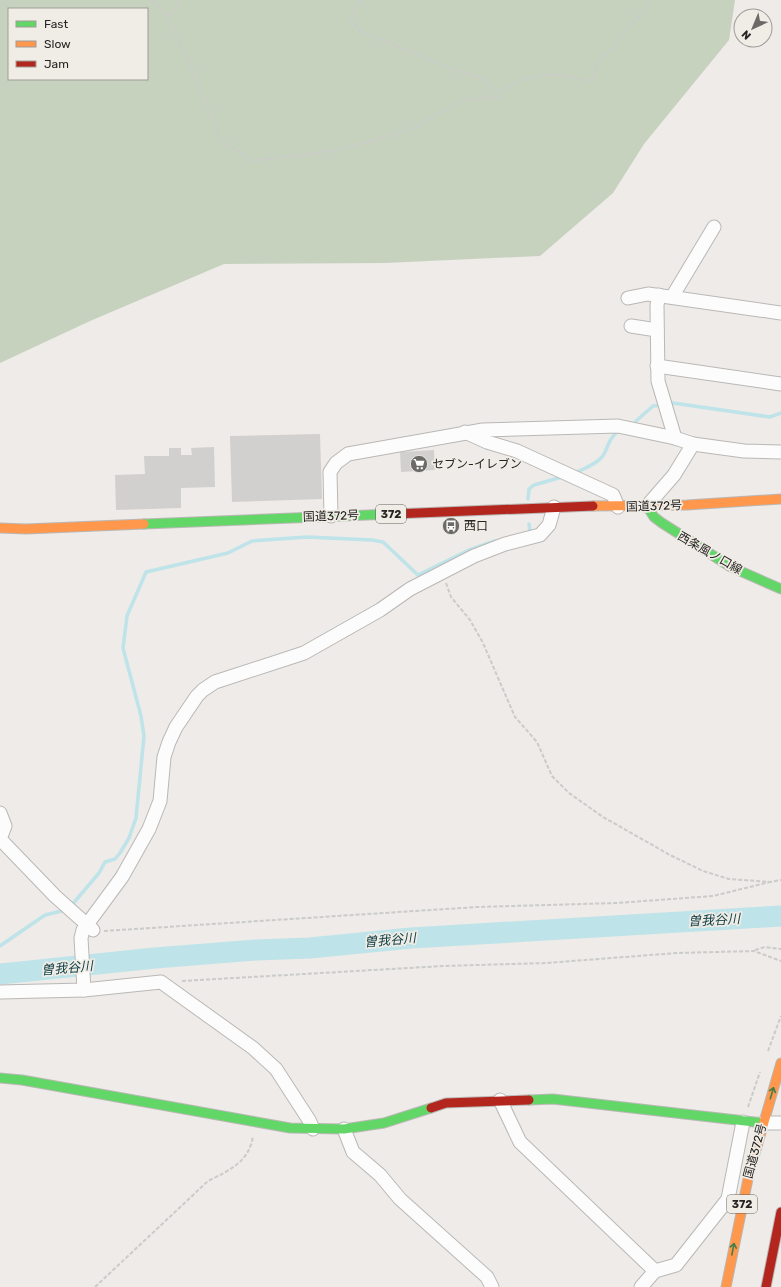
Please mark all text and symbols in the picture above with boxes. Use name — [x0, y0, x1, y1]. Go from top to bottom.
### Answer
legend — [8, 8, 148, 80]
north arrow — [733, 8, 773, 48]
text: Fast — [44, 17, 68, 31]
text: N — [739, 27, 754, 42]
text: Slow — [44, 37, 71, 51]
text: Jam — [44, 57, 69, 71]
supermarket icon: セブン-イレブン — [409, 454, 429, 474]
place label: セブン-イレブン — [432, 457, 522, 471]
street label: 国道372号 — [626, 498, 682, 514]
road number: 372 — [376, 505, 406, 523]
street label: 国道372号 — [303, 508, 359, 524]
bus stop icon: 西口 — [441, 516, 461, 536]
place label: 西口 — [464, 519, 488, 533]
street label: 西条風ノ口線 — [675, 529, 745, 577]
water label: 曽我谷川 — [688, 911, 742, 929]
water label: 曽我谷川 — [363, 930, 419, 950]
water label: 曽我谷川 — [40, 958, 96, 978]
one-way arrow — [769, 1087, 776, 1100]
street label: 国道372号 — [741, 1122, 769, 1180]
road number: 372 — [727, 1195, 757, 1213]
one-way arrow — [730, 1243, 738, 1256]

